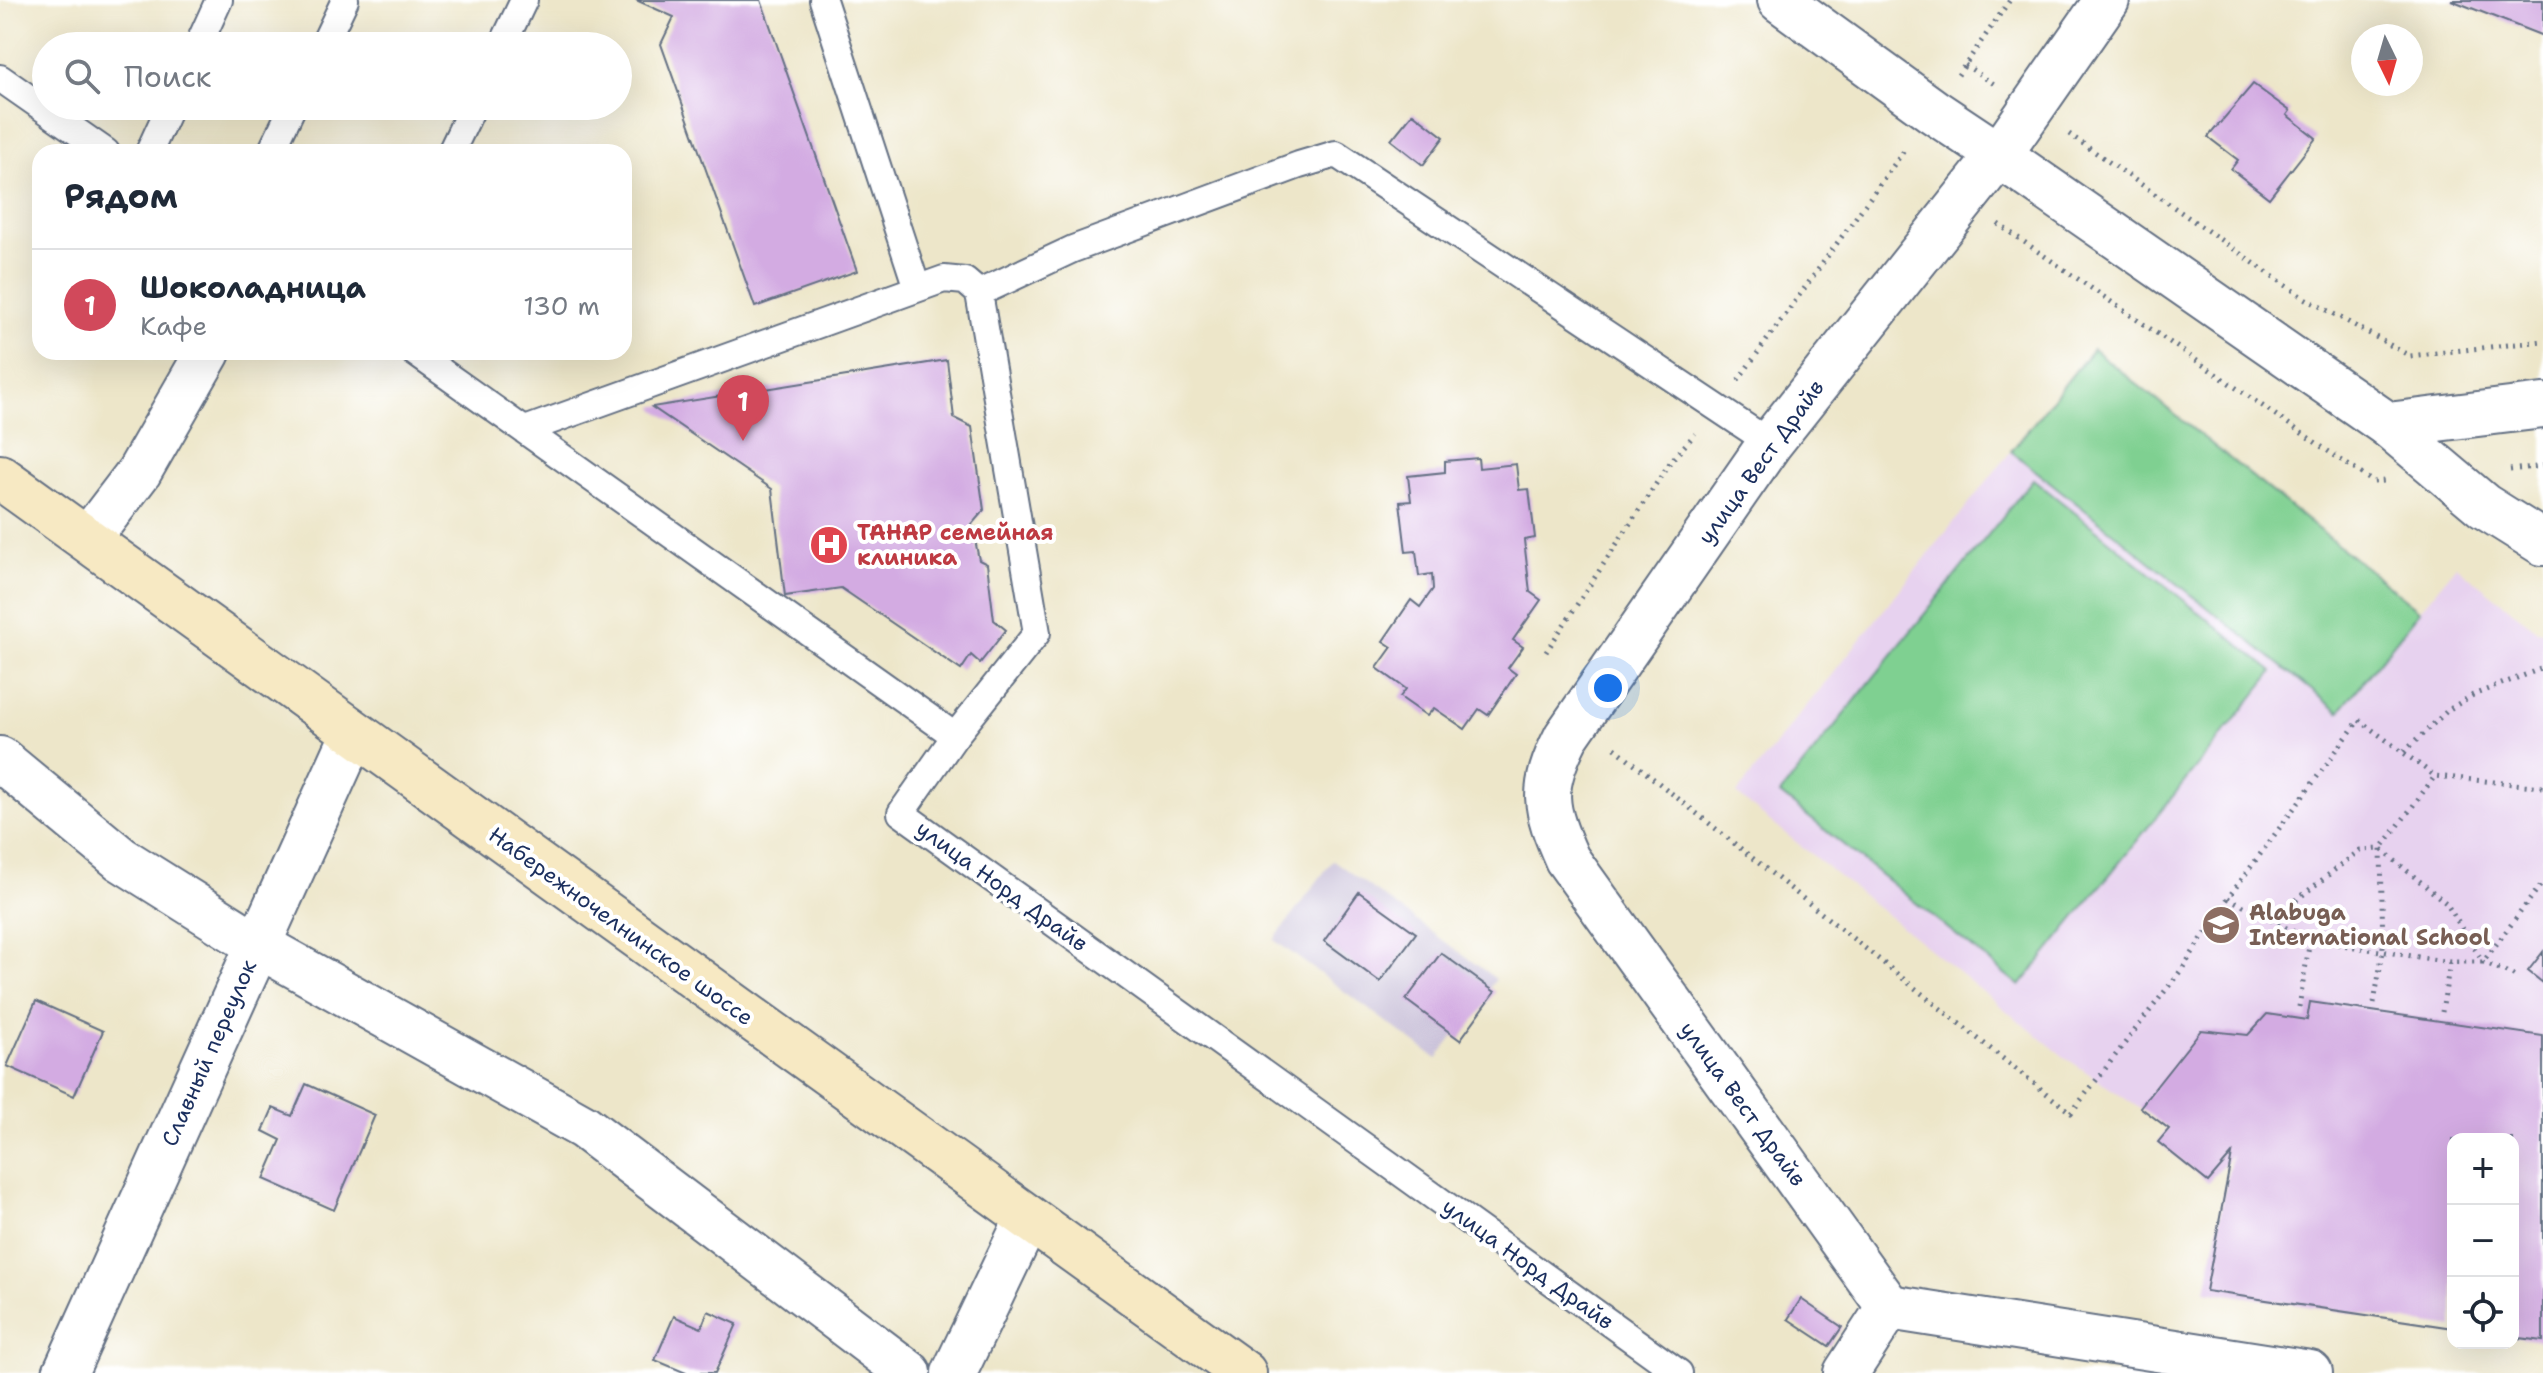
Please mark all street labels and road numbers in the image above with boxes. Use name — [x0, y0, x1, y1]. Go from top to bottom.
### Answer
street label: улица Вест Драйв — [1691, 374, 1831, 550]
street label: улица Норд Драйв — [910, 814, 1094, 958]
street label: Набережночелнинское шоссе — [483, 820, 759, 1032]
street label: Славный переулок — [155, 955, 263, 1151]
street label: улица Вест Драйв — [1673, 1016, 1813, 1192]
street label: улица Норд Драйв — [1436, 1192, 1620, 1336]

